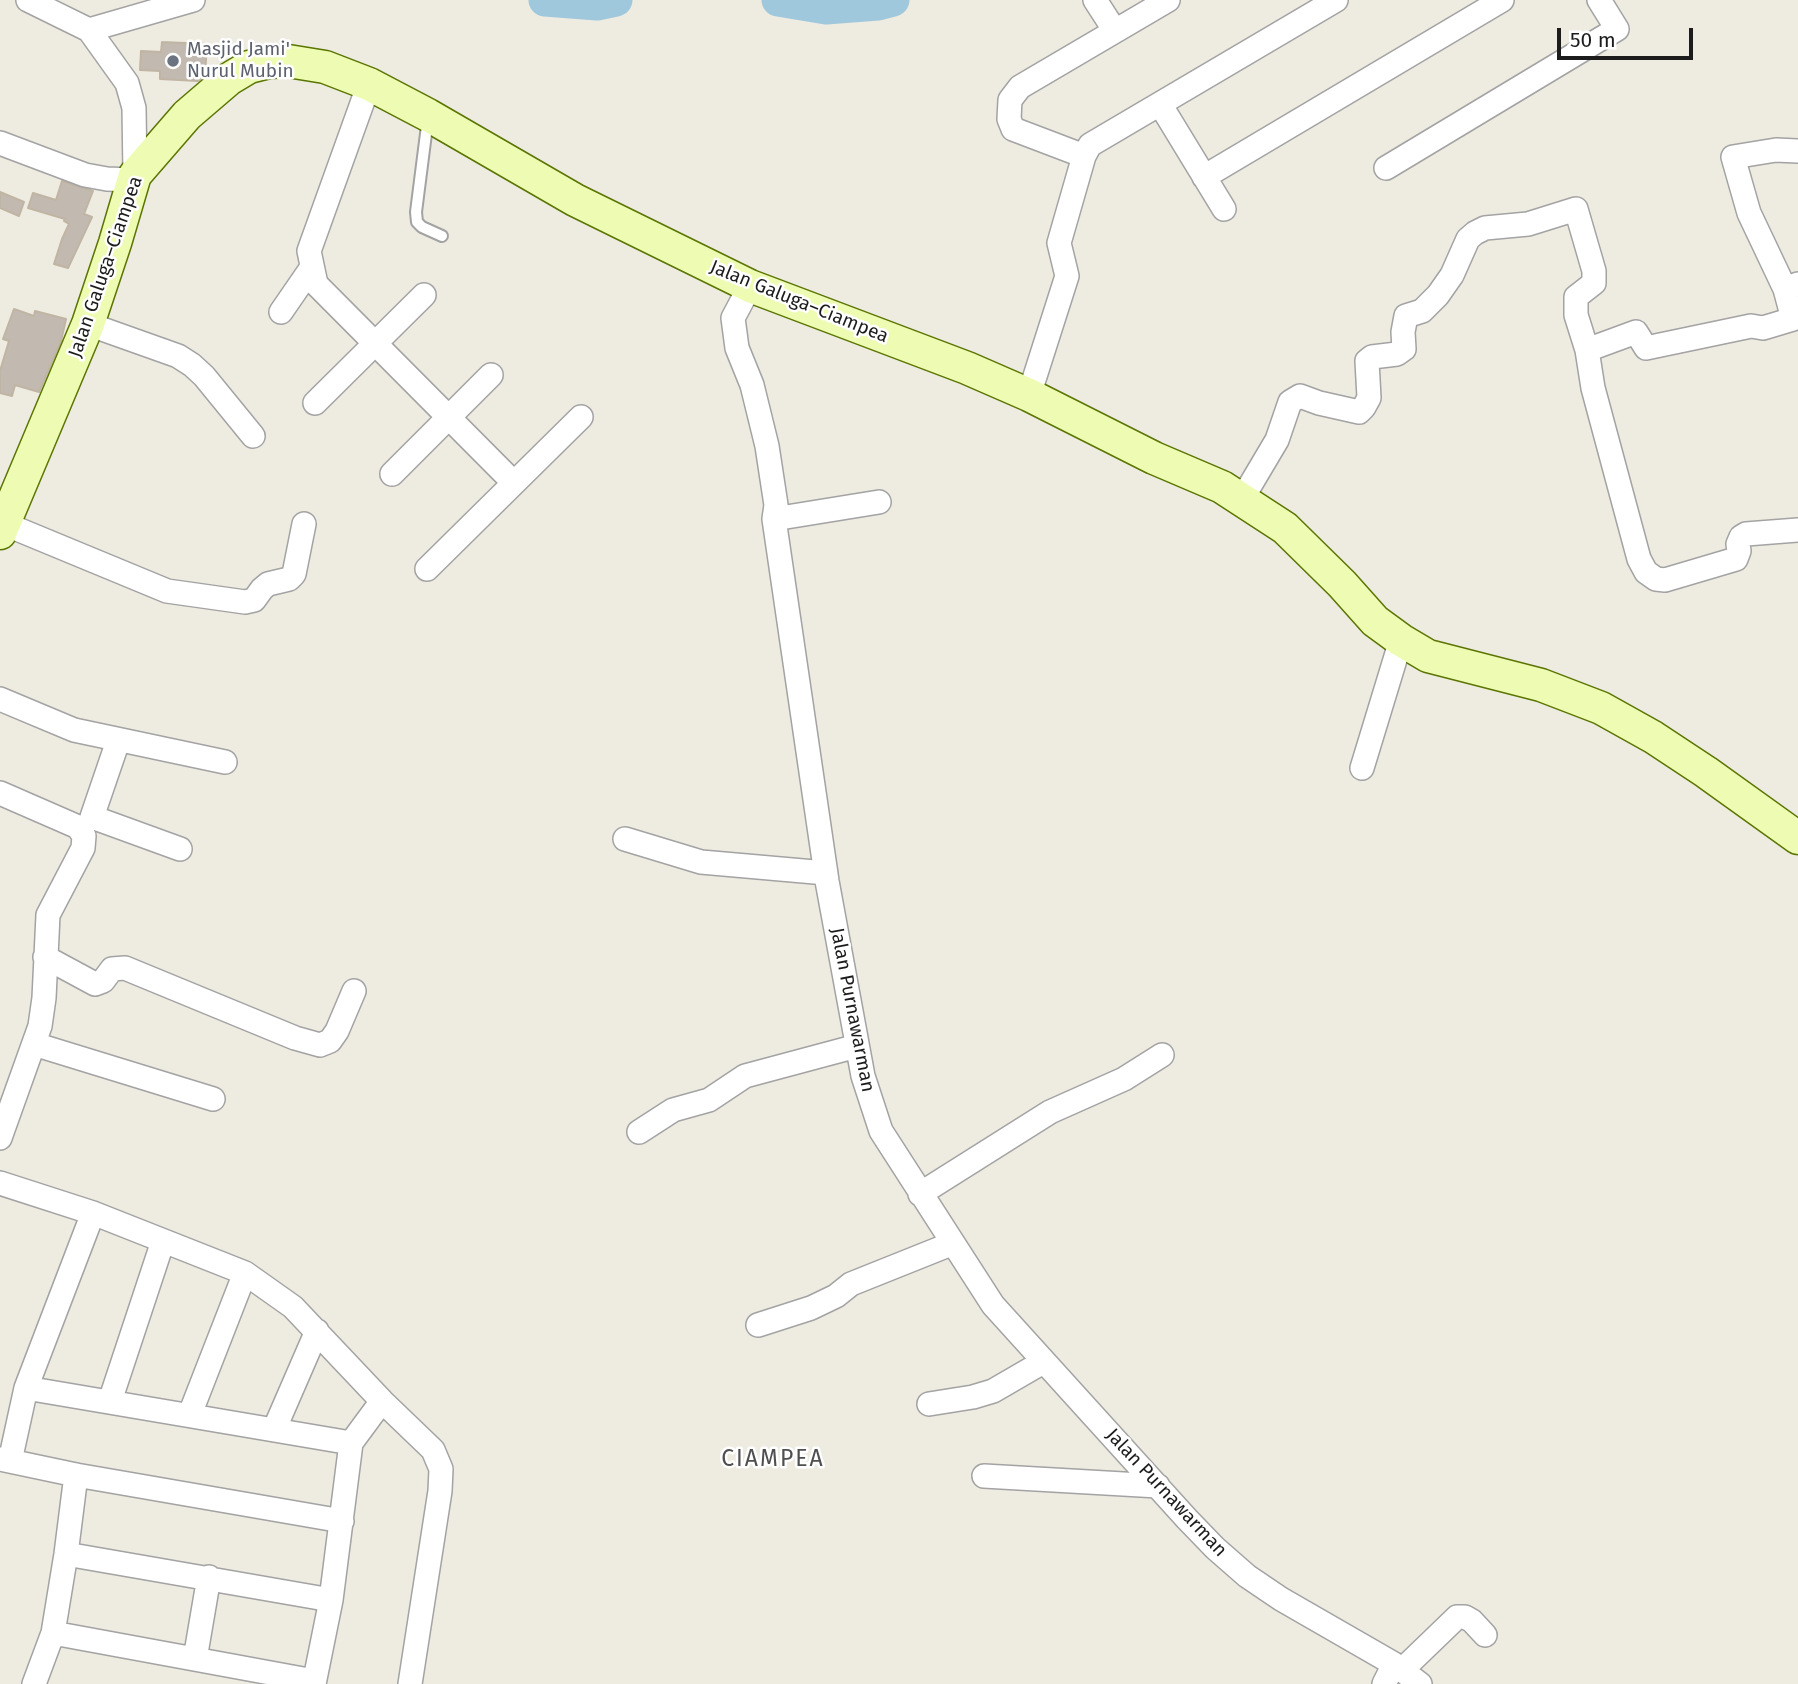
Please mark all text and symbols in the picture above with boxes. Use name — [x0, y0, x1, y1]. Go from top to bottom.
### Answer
scale bar — [1560, 14, 1696, 58]
text: 50 m — [1570, 27, 1616, 53]
place label: Masjid Jami' Nurul Mubin — [187, 39, 294, 83]
marker: Masjid Jami' Nurul Mubin — [165, 53, 181, 69]
street label: Jalan Galuga–Ciampea — [64, 173, 148, 361]
street label: Jalan Galuga–Ciampea — [706, 256, 892, 348]
street label: Jalan Purnawarman — [825, 926, 879, 1094]
street label: Jalan Purnawarman — [1101, 1424, 1231, 1562]
district label: CIAMPEA — [722, 1446, 824, 1474]

